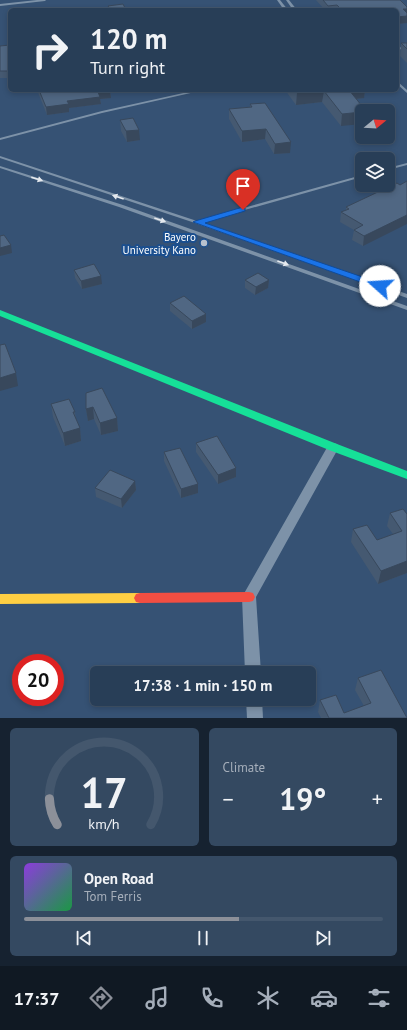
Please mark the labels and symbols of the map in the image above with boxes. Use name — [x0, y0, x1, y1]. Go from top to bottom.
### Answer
north arrow — [355, 104, 395, 144]
pin — [226, 169, 260, 210]
one-way arrow — [31, 176, 43, 182]
one-way arrow — [112, 194, 124, 200]
one-way arrow — [155, 217, 167, 223]
place label: Bayero University Kano — [123, 230, 196, 257]
marker: Bayero University Kano — [199, 238, 209, 248]
one-way arrow — [277, 261, 289, 267]
position arrow — [359, 265, 401, 307]
speed limit sign: 20 — [12, 654, 64, 706]

